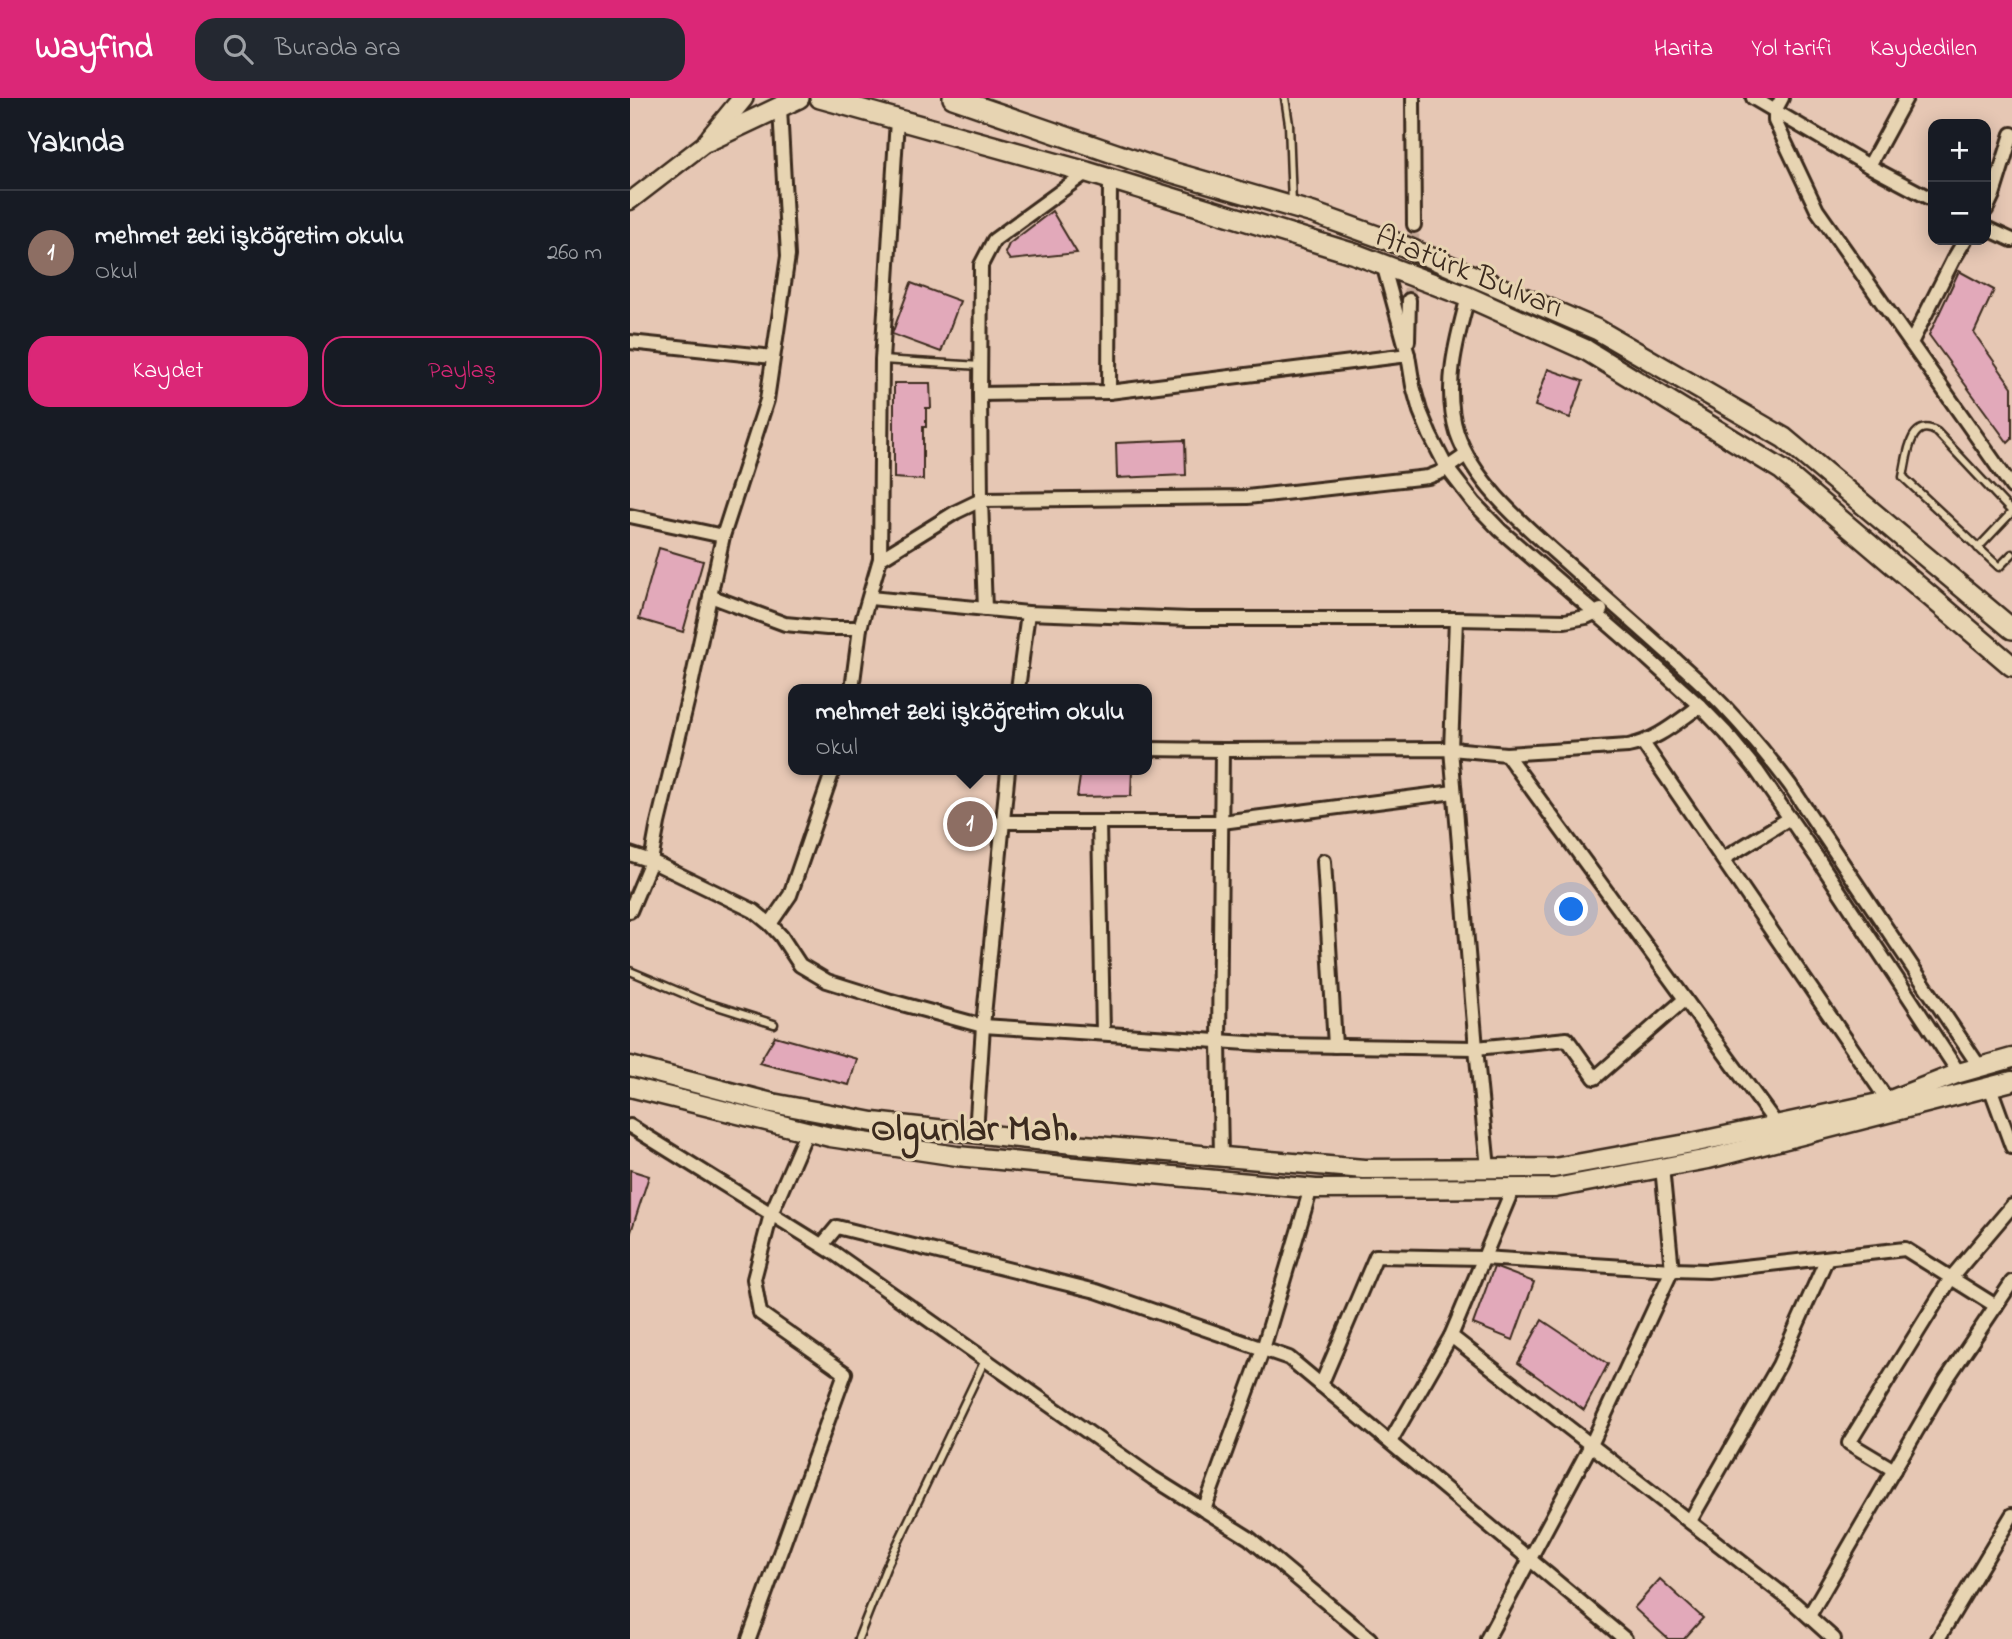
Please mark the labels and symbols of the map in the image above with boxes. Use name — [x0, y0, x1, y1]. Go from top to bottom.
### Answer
street label: Atatürk Bulvarı — [1368, 214, 1570, 332]
pin: 1 — [947, 798, 993, 850]
your location — [1554, 892, 1588, 926]
district label: Olgunlar Mah. — [871, 1103, 1077, 1159]

